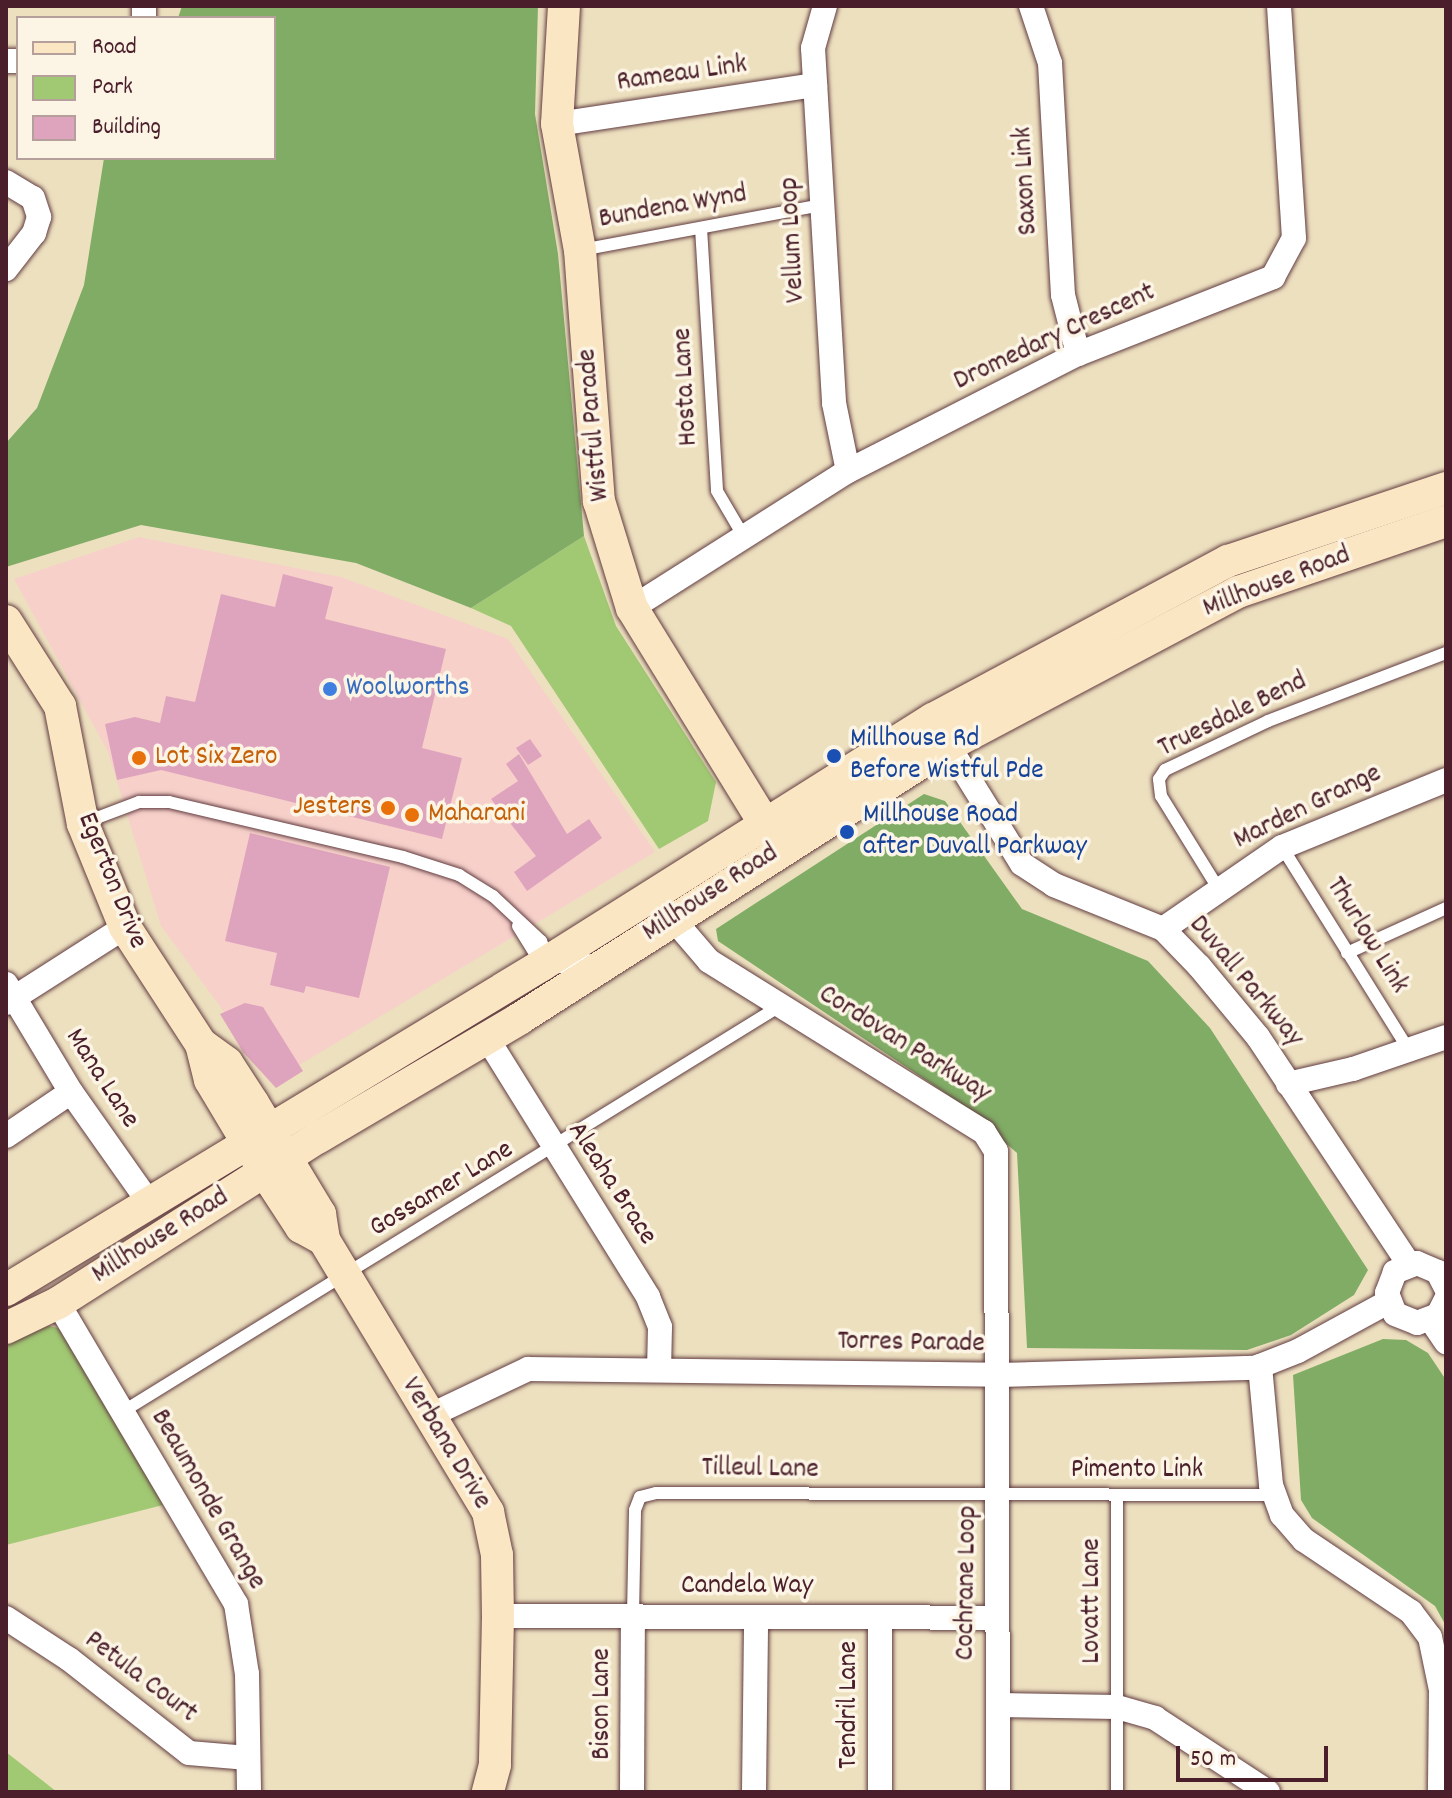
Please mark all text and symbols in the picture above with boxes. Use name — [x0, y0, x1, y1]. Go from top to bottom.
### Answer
legend — [16, 16, 276, 160]
text: Road — [92, 31, 137, 65]
street label: Rameau Link — [615, 49, 749, 101]
text: Park — [92, 71, 133, 105]
text: Building — [92, 111, 161, 145]
street label: Saxon Link — [1007, 126, 1047, 236]
street label: Vellum Loop — [774, 176, 814, 304]
street label: Bundena Wynd — [596, 178, 750, 238]
street label: Dromedary Crescent — [949, 277, 1161, 399]
street label: Hosta Lane — [667, 327, 707, 447]
street label: Wistful Parade — [572, 347, 618, 503]
street label: Millhouse Road — [1199, 540, 1355, 626]
street label: Truesdale Bend — [1153, 666, 1313, 766]
place label: Woolworths — [346, 672, 469, 706]
marker: Woolworths — [321, 680, 339, 698]
place label: Millhouse Rd Before Wistful Pde — [850, 723, 1044, 789]
place label: Lot Six Zero — [155, 741, 277, 775]
marker: Millhouse Rd Before Wistful Pde — [825, 747, 843, 765]
marker: Lot Six Zero — [130, 749, 148, 767]
street label: Marden Grange — [1229, 758, 1387, 858]
place label: Jesters — [293, 791, 372, 825]
place label: Maharani — [428, 798, 525, 832]
marker: Jesters — [379, 799, 397, 817]
place label: Millhouse Road after Duvall Parkway — [863, 799, 1087, 865]
marker: Maharani — [403, 806, 421, 824]
street label: Egerton Drive — [68, 808, 154, 954]
marker: Millhouse Road after Duvall Parkway — [838, 823, 856, 841]
street label: Millhouse Road — [637, 838, 785, 950]
street label: Thurlow Link — [1317, 872, 1415, 1000]
street label: Duvall Parkway — [1180, 909, 1310, 1055]
street label: Cordovan Parkway — [812, 979, 996, 1111]
street label: Mana Lane — [56, 1023, 146, 1135]
street label: Aleaha Brace — [559, 1116, 663, 1252]
street label: Gossamer Lane — [364, 1134, 520, 1246]
street label: Millhouse Road — [86, 1182, 236, 1292]
street label: Torres Parade — [837, 1326, 985, 1362]
street label: Verbana Drive — [393, 1372, 497, 1516]
street label: Beaumonde Grange — [142, 1404, 272, 1596]
street label: Tilleul Lane — [701, 1452, 819, 1488]
street label: Pimento Link — [1071, 1454, 1203, 1488]
street label: Cochrane Loop — [950, 1505, 986, 1661]
street label: Lovatt Lane — [1076, 1538, 1110, 1664]
street label: Candela Way — [681, 1570, 813, 1604]
street label: Petula Court — [77, 1625, 203, 1731]
street label: Tendril Lane — [833, 1641, 867, 1769]
street label: Bison Lane — [586, 1648, 620, 1760]
scale bar — [1180, 1730, 1332, 1780]
text: 50 m — [1190, 1743, 1236, 1777]

